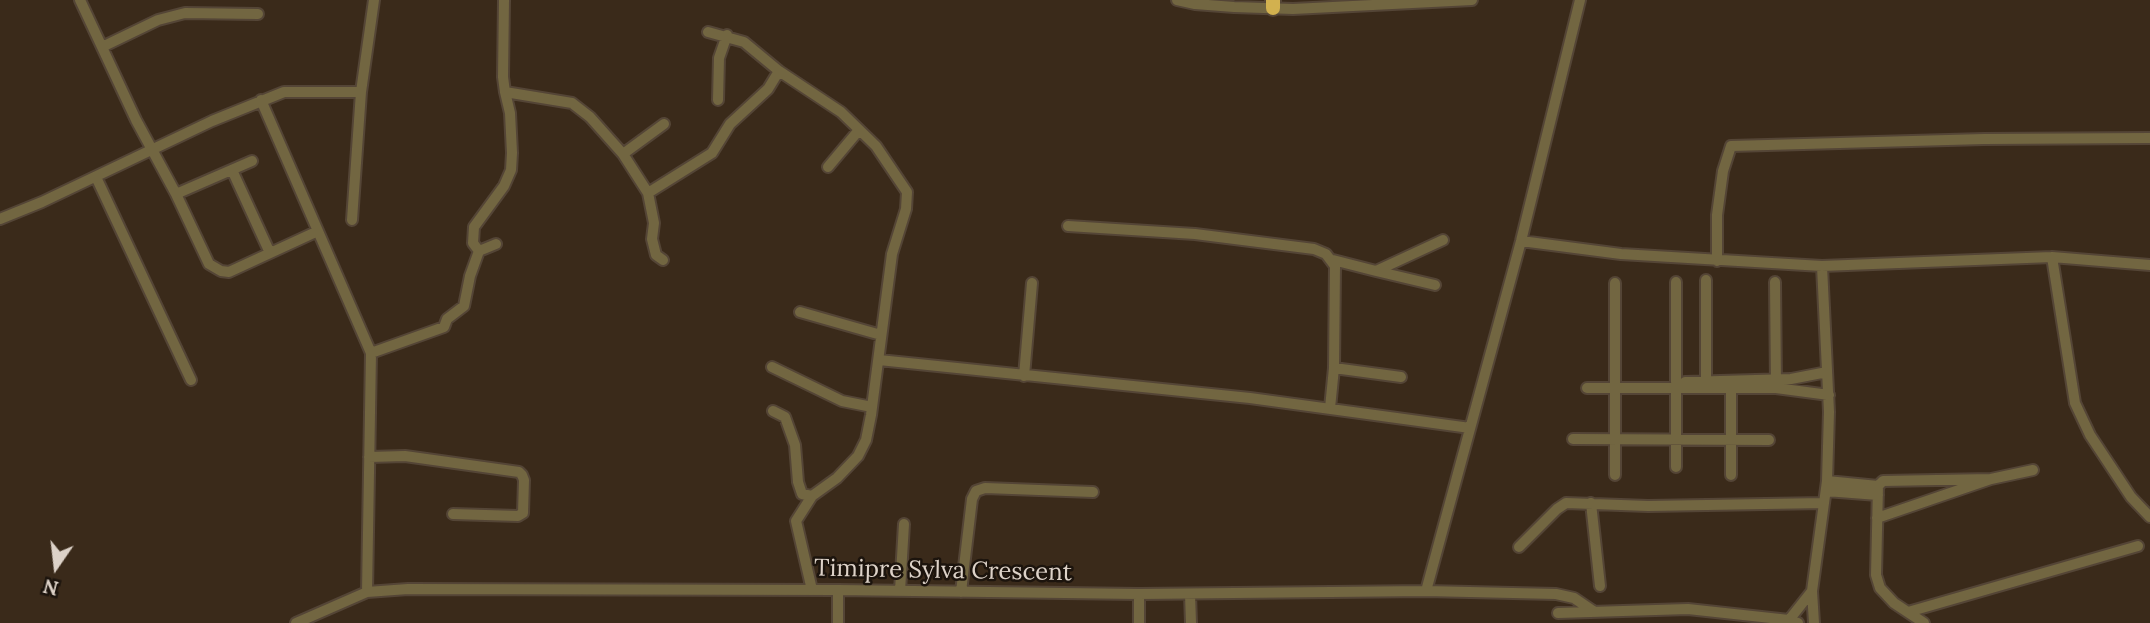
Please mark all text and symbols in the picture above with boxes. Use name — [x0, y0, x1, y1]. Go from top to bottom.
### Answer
north arrow — [21, 532, 91, 602]
street label: Timipre Sylva Crescent — [814, 554, 1072, 588]
text: N — [41, 574, 61, 601]

